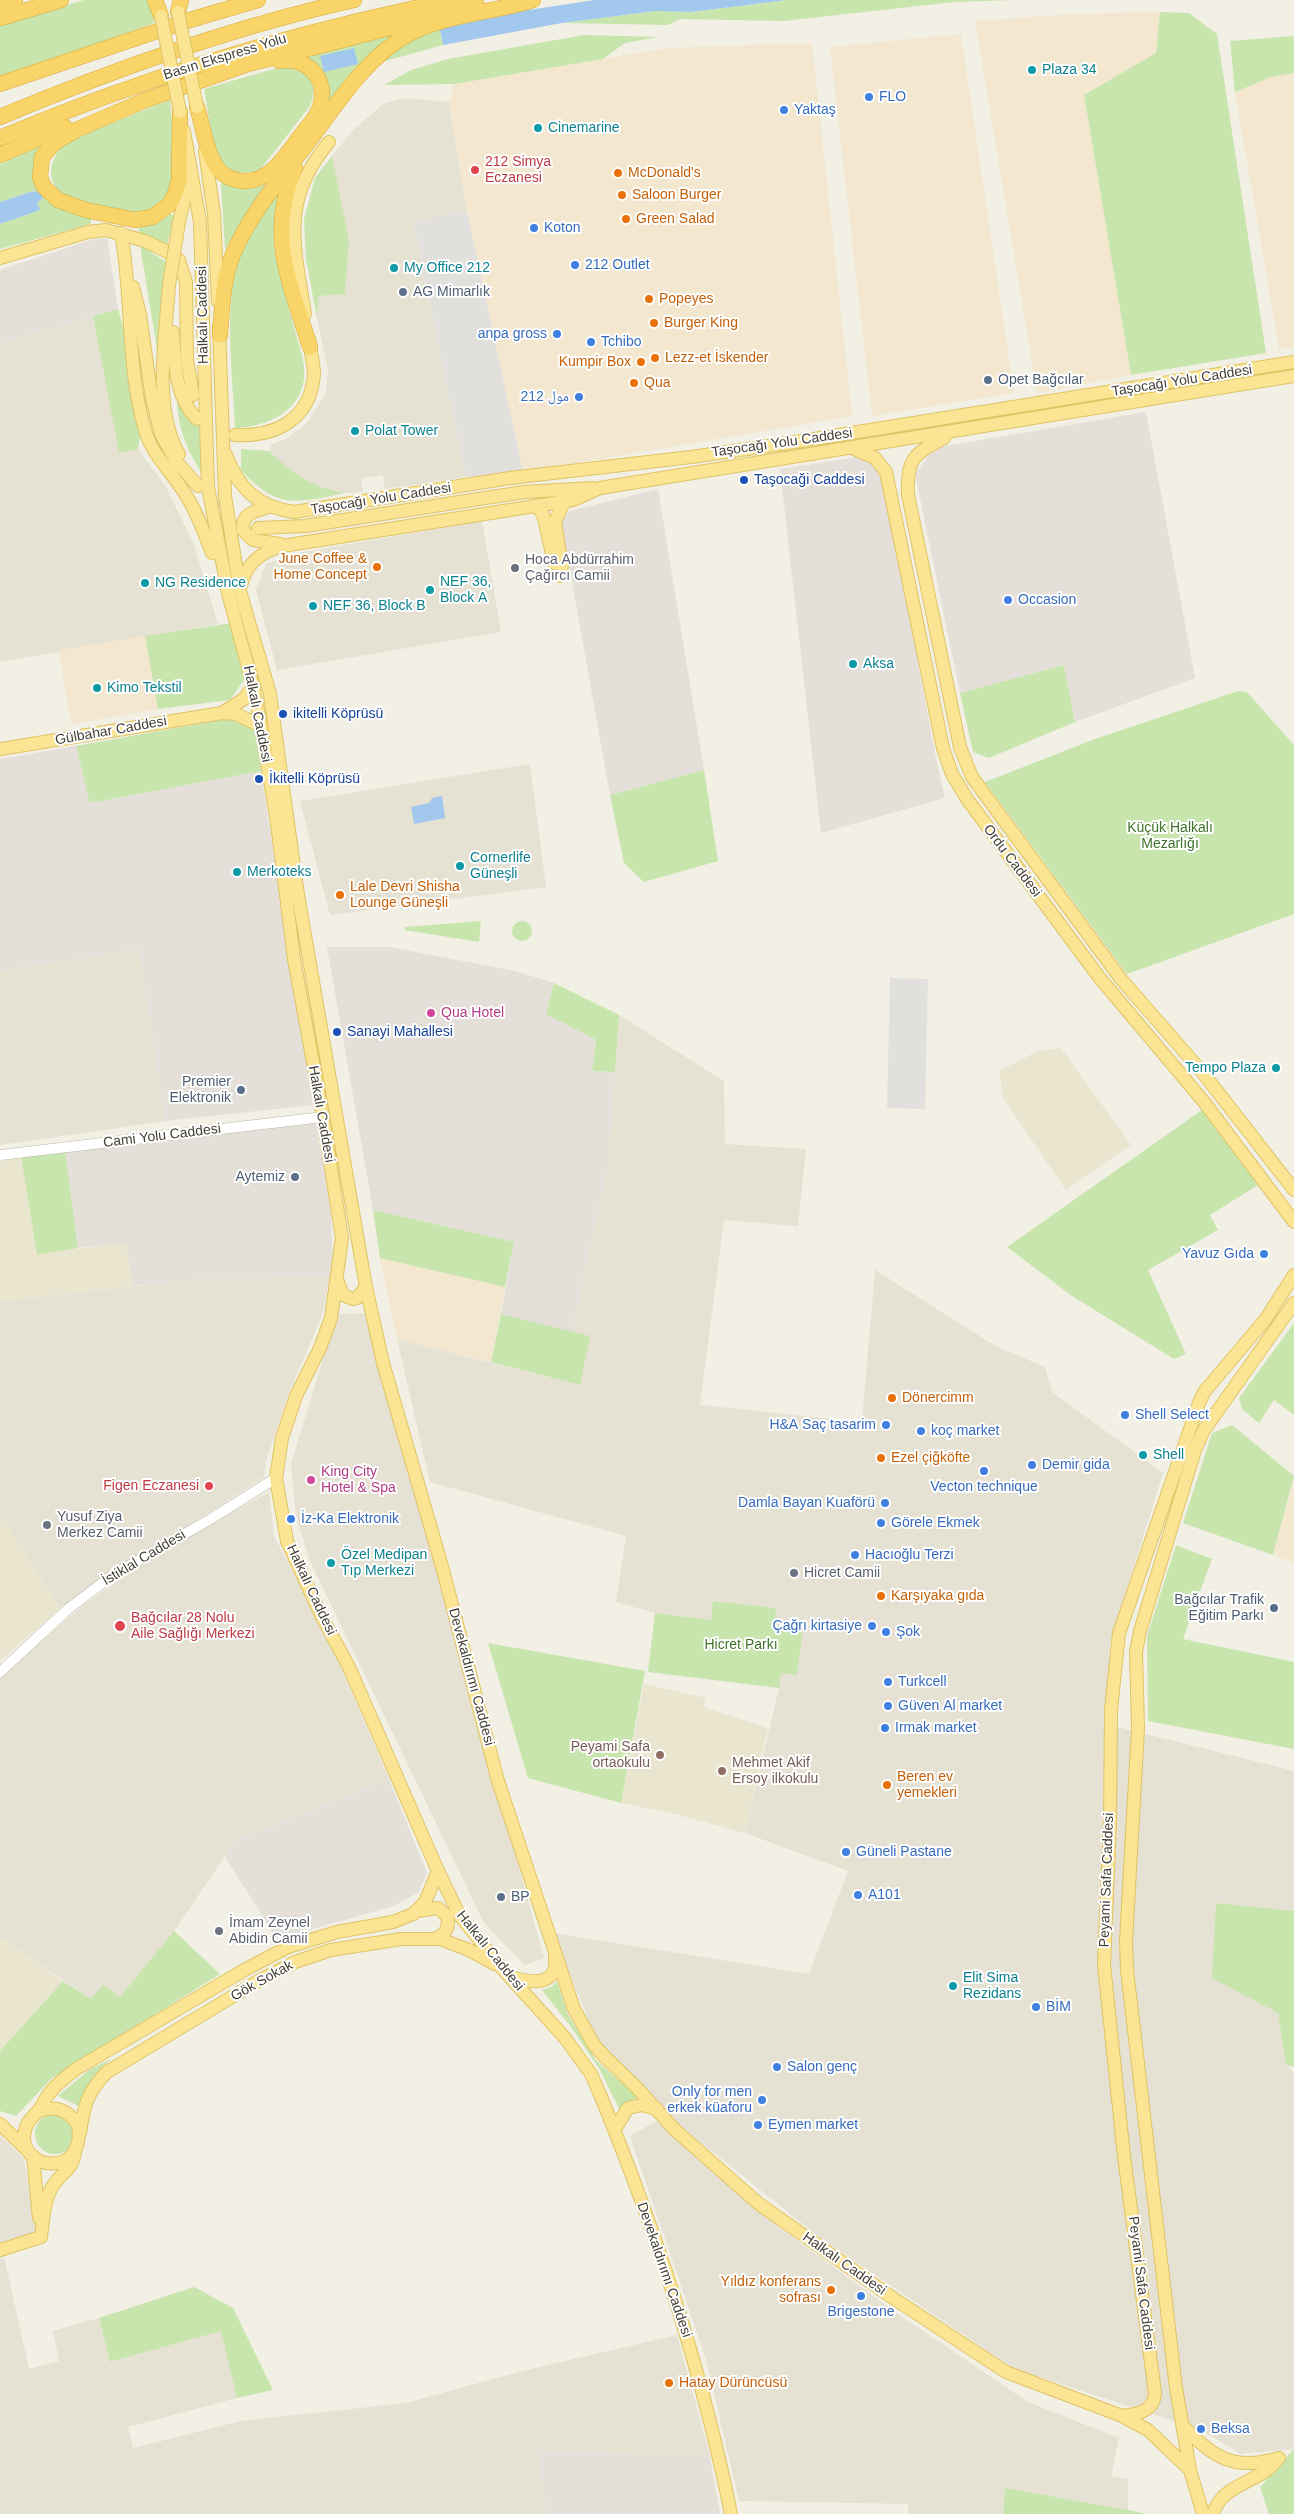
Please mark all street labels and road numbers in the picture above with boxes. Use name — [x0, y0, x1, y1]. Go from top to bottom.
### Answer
street label: Basın Ekspress Yolu — [161, 30, 289, 84]
street label: Halkalı Caddesi — [194, 266, 212, 364]
street label: Taşocağı Yolu Caddesi — [1111, 362, 1253, 400]
street label: Taşocağı Yolu Caddesi — [711, 425, 853, 461]
street label: Taşocağı Yolu Caddesi — [310, 480, 452, 518]
street label: Halkalı Caddesi — [239, 664, 275, 764]
street label: Gülbahar Caddesi — [54, 713, 168, 749]
street label: Ordu Caddesi — [979, 821, 1045, 901]
street label: Halkalı Caddesi — [304, 1064, 338, 1164]
street label: Cami Yolu Caddesi — [102, 1120, 222, 1152]
street label: İstiklal Caddesi — [99, 1527, 189, 1589]
street label: Halkalı Caddesi — [283, 1542, 339, 1638]
street label: Devekaldırımı Caddesi — [445, 1606, 497, 1748]
street label: Peyami Safa Caddesi — [1096, 1812, 1118, 1948]
street label: Halkalı Caddesi — [453, 1908, 527, 1994]
street label: Gök Sokak — [228, 1957, 296, 2005]
street label: Devekaldırımı Caddesi — [633, 2200, 695, 2340]
street label: Peyami Safa Caddesi — [1124, 2215, 1158, 2351]
street label: Halkalı Caddesi — [799, 2229, 889, 2299]

